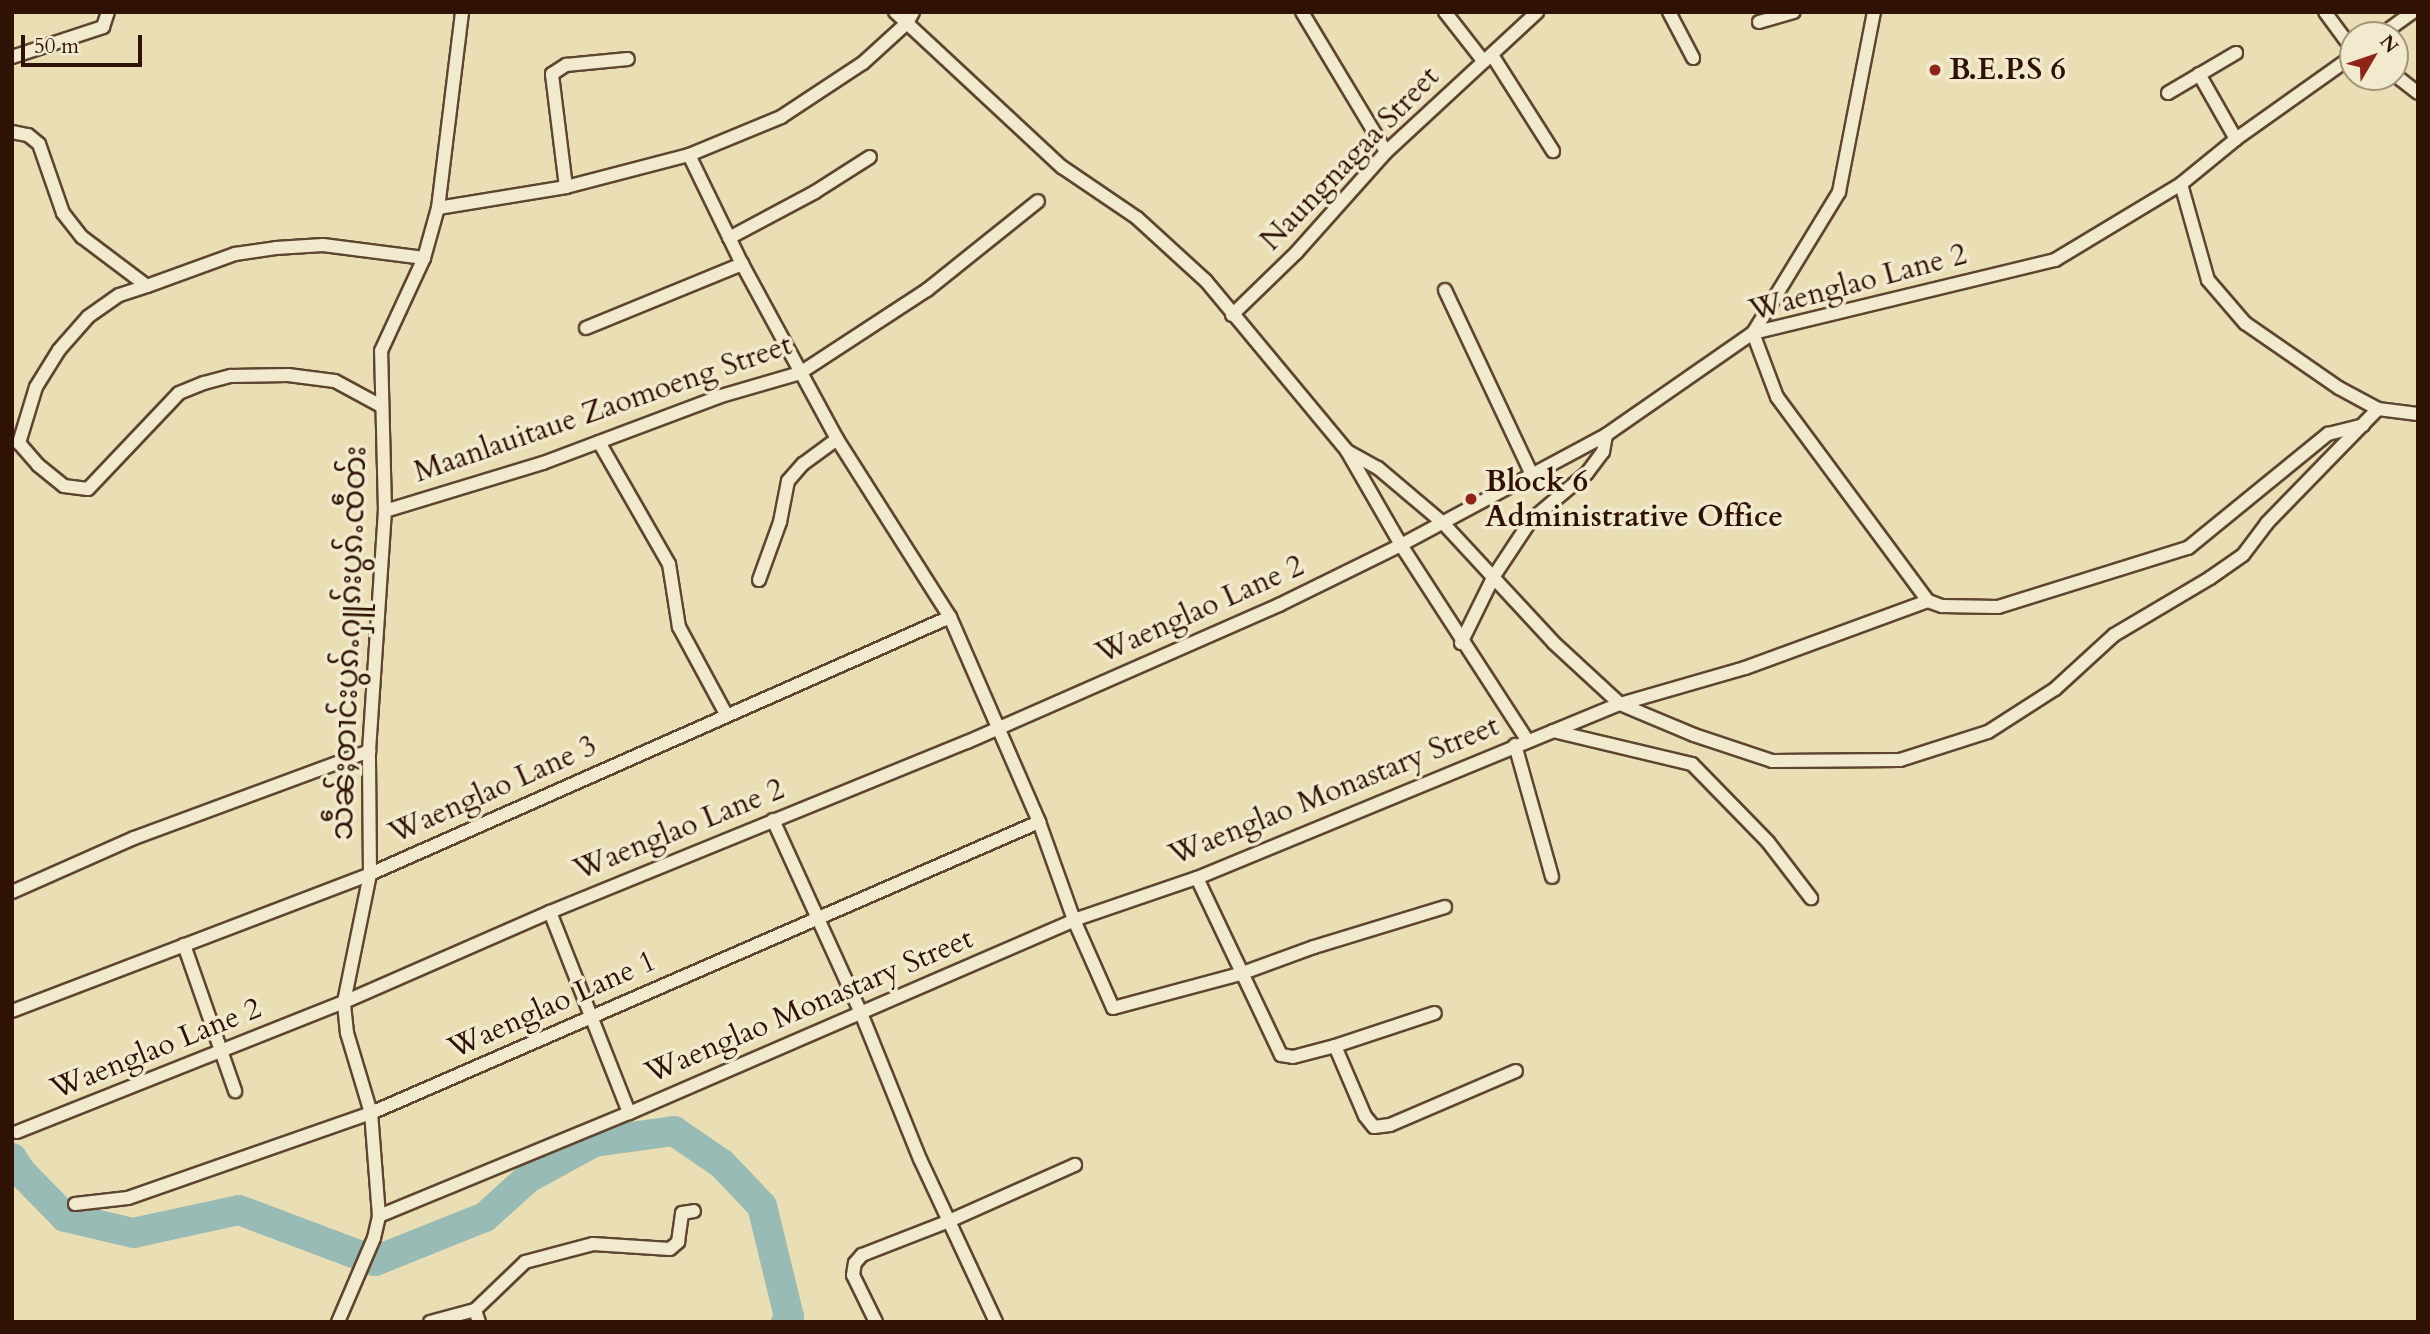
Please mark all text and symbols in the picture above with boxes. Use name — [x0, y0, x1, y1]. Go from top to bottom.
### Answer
scale bar — [24, 21, 145, 65]
north arrow — [2339, 21, 2409, 91]
text: N — [2373, 29, 2404, 59]
text: 50 m — [34, 32, 79, 61]
place label: B.E.P.S 6 — [1949, 52, 2066, 88]
street label: Naungnagaa Street — [1253, 60, 1447, 258]
marker: B.E.P.S 6 — [1927, 62, 1943, 78]
street label: Waenglao Lane 2 — [1745, 237, 1971, 329]
street label: Maanlauitaue Zaomoeng Street — [409, 327, 797, 491]
street label: သဵၼ်ႈတၢင်းပွၵ်ႉႁူၵ်းပွၵ်ႉၸဵတ်း — [325, 445, 375, 841]
place label: Block 6 Administrative Office — [1485, 464, 1783, 534]
marker: Block 6 Administrative Office — [1463, 491, 1479, 507]
street label: Waenglao Lane 2 — [1091, 548, 1309, 672]
street label: Waenglao Monastary Street — [1164, 708, 1504, 874]
street label: Waenglao Lane 3 — [384, 728, 602, 852]
street label: Waenglao Lane 2 — [569, 771, 789, 889]
street label: Waenglao Monastary Street — [640, 921, 978, 1091]
street label: Waenglao Lane 1 — [443, 943, 661, 1067]
street label: Waenglao Lane 2 — [46, 990, 266, 1108]

